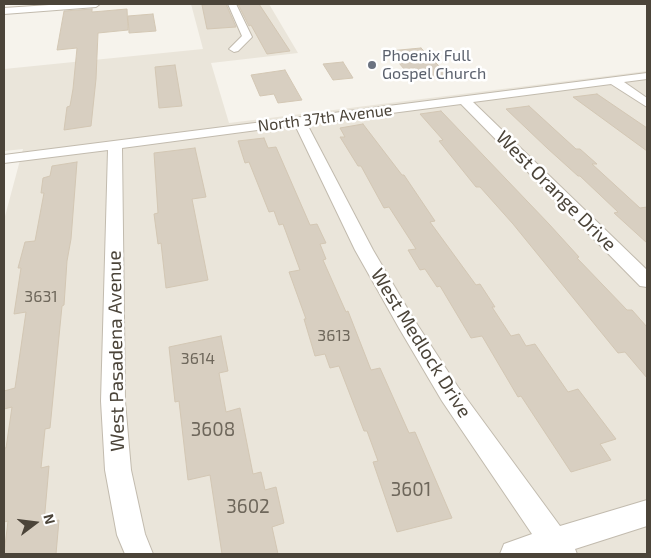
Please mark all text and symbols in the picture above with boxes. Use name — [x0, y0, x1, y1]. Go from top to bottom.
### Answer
place label: Phoenix Full Gospel Church — [382, 46, 486, 84]
marker: Phoenix Full Gospel Church — [366, 59, 378, 71]
street label: North 37th Avenue — [257, 100, 393, 136]
street label: West Orange Drive — [491, 126, 621, 256]
street label: West Pasadena Avenue — [103, 250, 129, 452]
street label: West Medlock Drive — [366, 264, 476, 422]
house number: 3631 — [24, 287, 58, 307]
house number: 3613 — [317, 326, 351, 346]
house number: 3614 — [181, 349, 215, 369]
house number: 3608 — [191, 419, 235, 441]
house number: 3601 — [391, 479, 431, 501]
house number: 3602 — [226, 496, 270, 518]
north arrow — [10, 498, 60, 548]
text: N — [40, 512, 59, 526]

